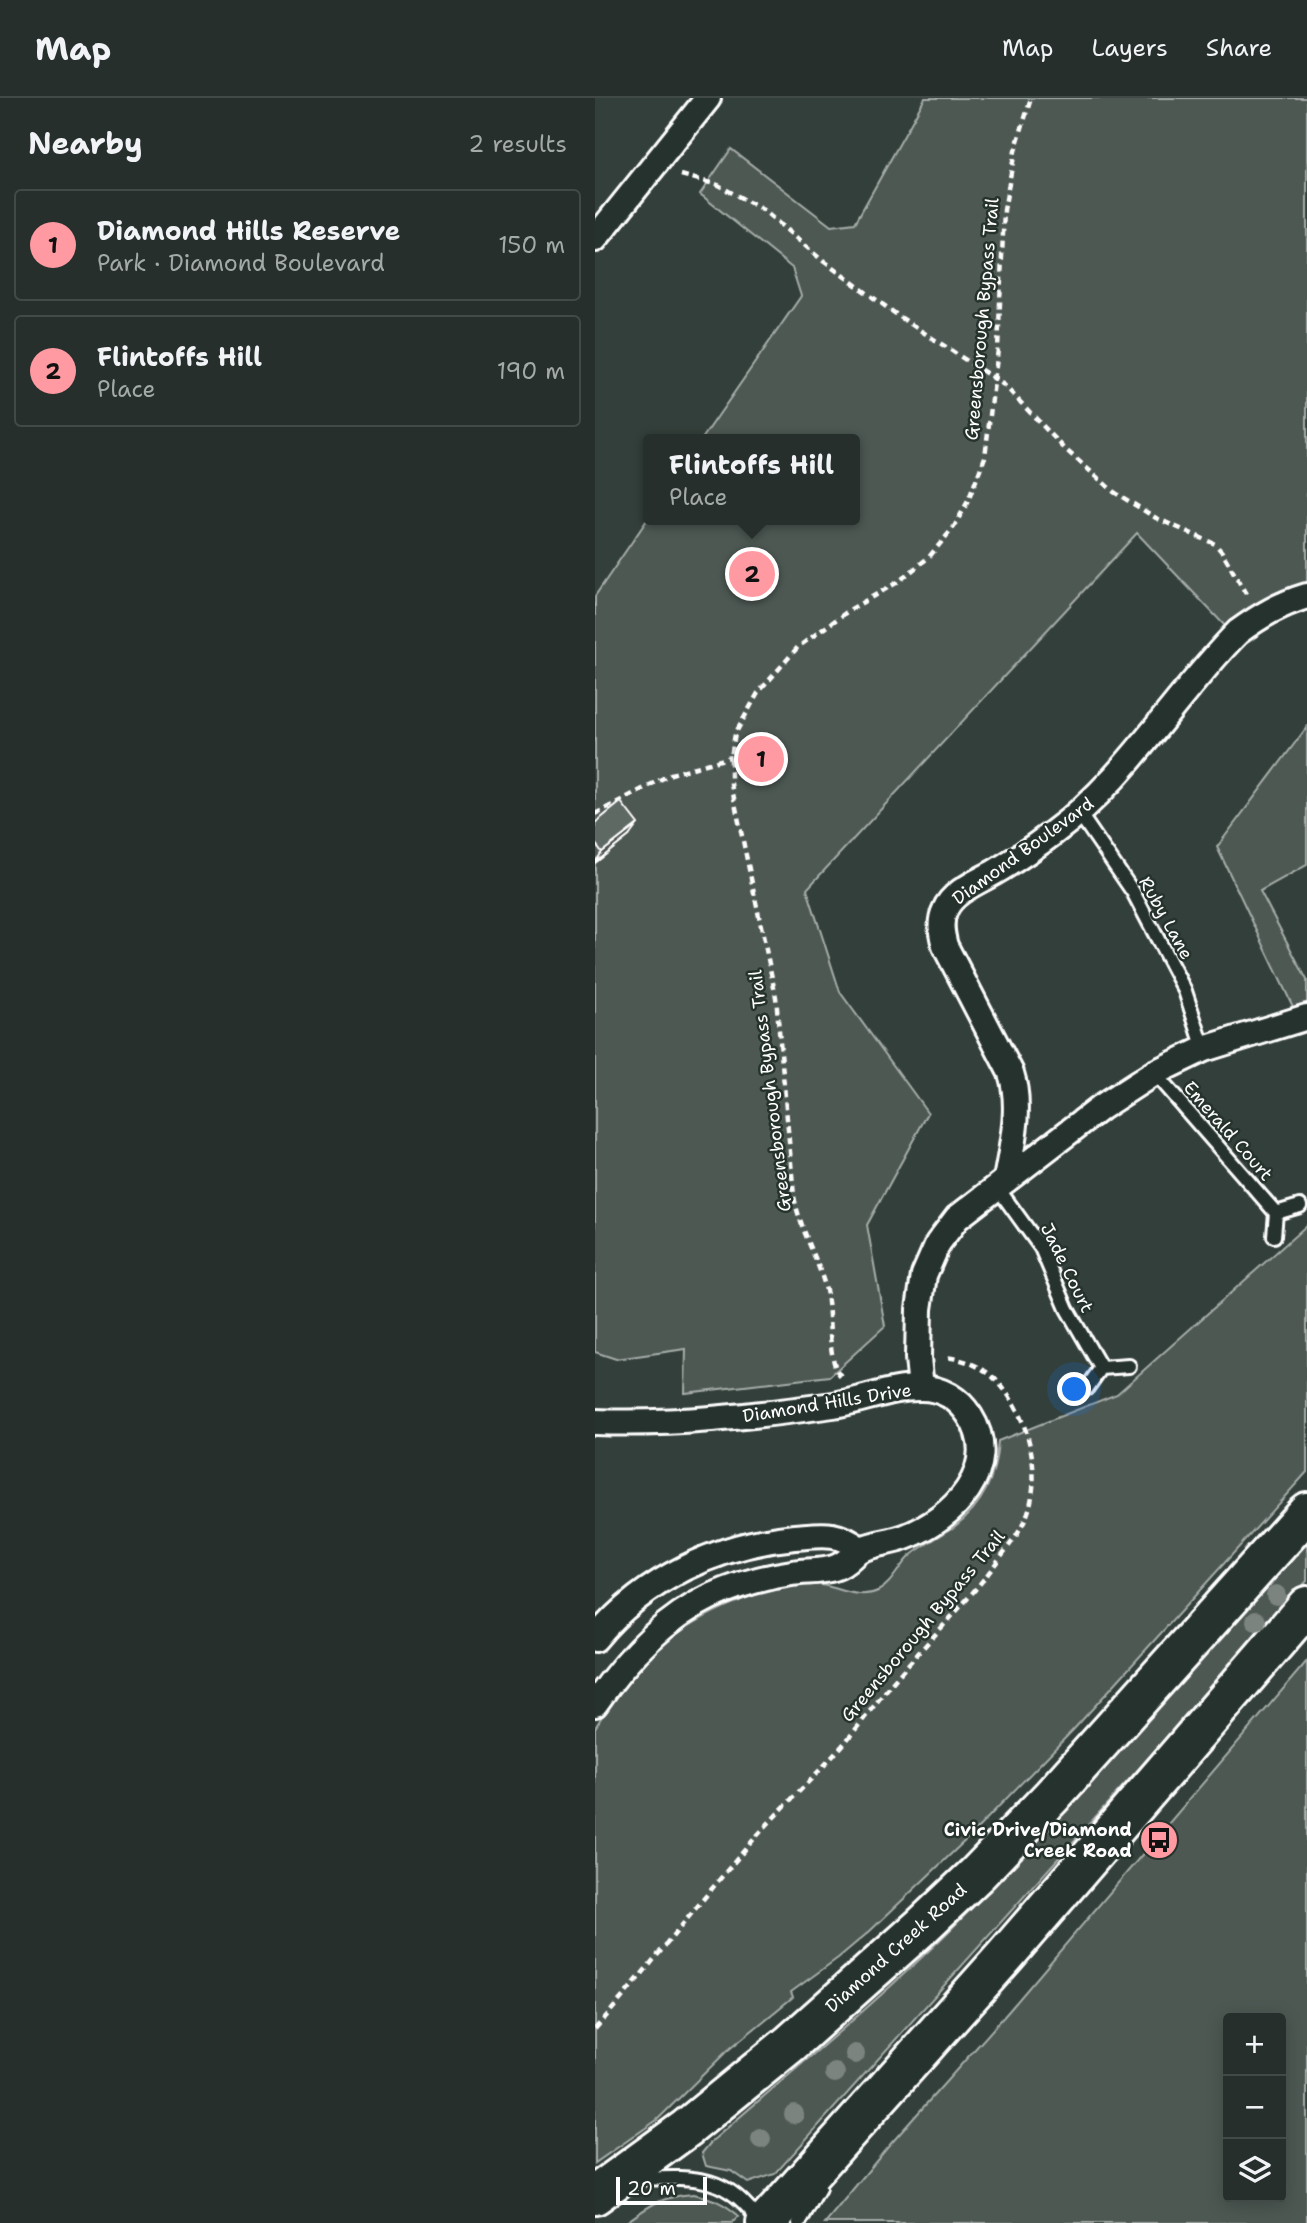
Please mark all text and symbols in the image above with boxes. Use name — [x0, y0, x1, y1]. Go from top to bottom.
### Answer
text: Map — [35, 26, 111, 71]
text: Map — [1002, 32, 1053, 64]
text: Layers — [1091, 32, 1168, 64]
text: Share — [1206, 32, 1272, 64]
text: Nearby — [28, 123, 143, 164]
text: 2 results — [468, 129, 567, 159]
street label: Greensborough Bypass Trail — [959, 196, 1005, 441]
text: Diamond Hills Reserve — [97, 213, 400, 248]
text: 1 — [48, 230, 58, 260]
text: 150 m — [498, 230, 565, 260]
text: Park · Diamond Boulevard — [97, 248, 385, 278]
text: Flintoffs Hill — [97, 339, 262, 374]
text: 2 — [45, 356, 61, 386]
text: 190 m — [497, 356, 565, 386]
text: Place — [97, 374, 156, 404]
popup — [643, 434, 860, 525]
text: Flintoffs Hill — [669, 447, 834, 482]
text: Place — [669, 482, 728, 512]
pin: 2 — [729, 548, 775, 600]
pin: 1 — [738, 733, 784, 785]
street label: Diamond Boulevard — [947, 792, 1099, 910]
street label: Ruby Lane — [1133, 872, 1199, 964]
street label: Greensborough Bypass Trail — [743, 968, 797, 1213]
street label: Emerald Court — [1178, 1076, 1278, 1186]
street label: Jade Court — [1035, 1219, 1099, 1317]
your location — [1057, 1372, 1091, 1406]
street label: Diamond Hills Drive — [741, 1378, 913, 1428]
street label: Greensborough Bypass Trail — [836, 1525, 1011, 1727]
place label: Civic Drive/Diamond Creek Road — [944, 1818, 1132, 1863]
bus stop icon: Civic Drive/Diamond Creek Road — [1138, 1819, 1180, 1861]
street label: Diamond Creek Road — [820, 1878, 972, 2018]
map controls — [1223, 2013, 1286, 2202]
button: + — [1223, 2013, 1286, 2076]
button: − — [1223, 2076, 1286, 2139]
button: layers — [1223, 2139, 1286, 2202]
scale bar — [616, 2174, 707, 2206]
text: 20 m — [627, 2176, 676, 2201]

